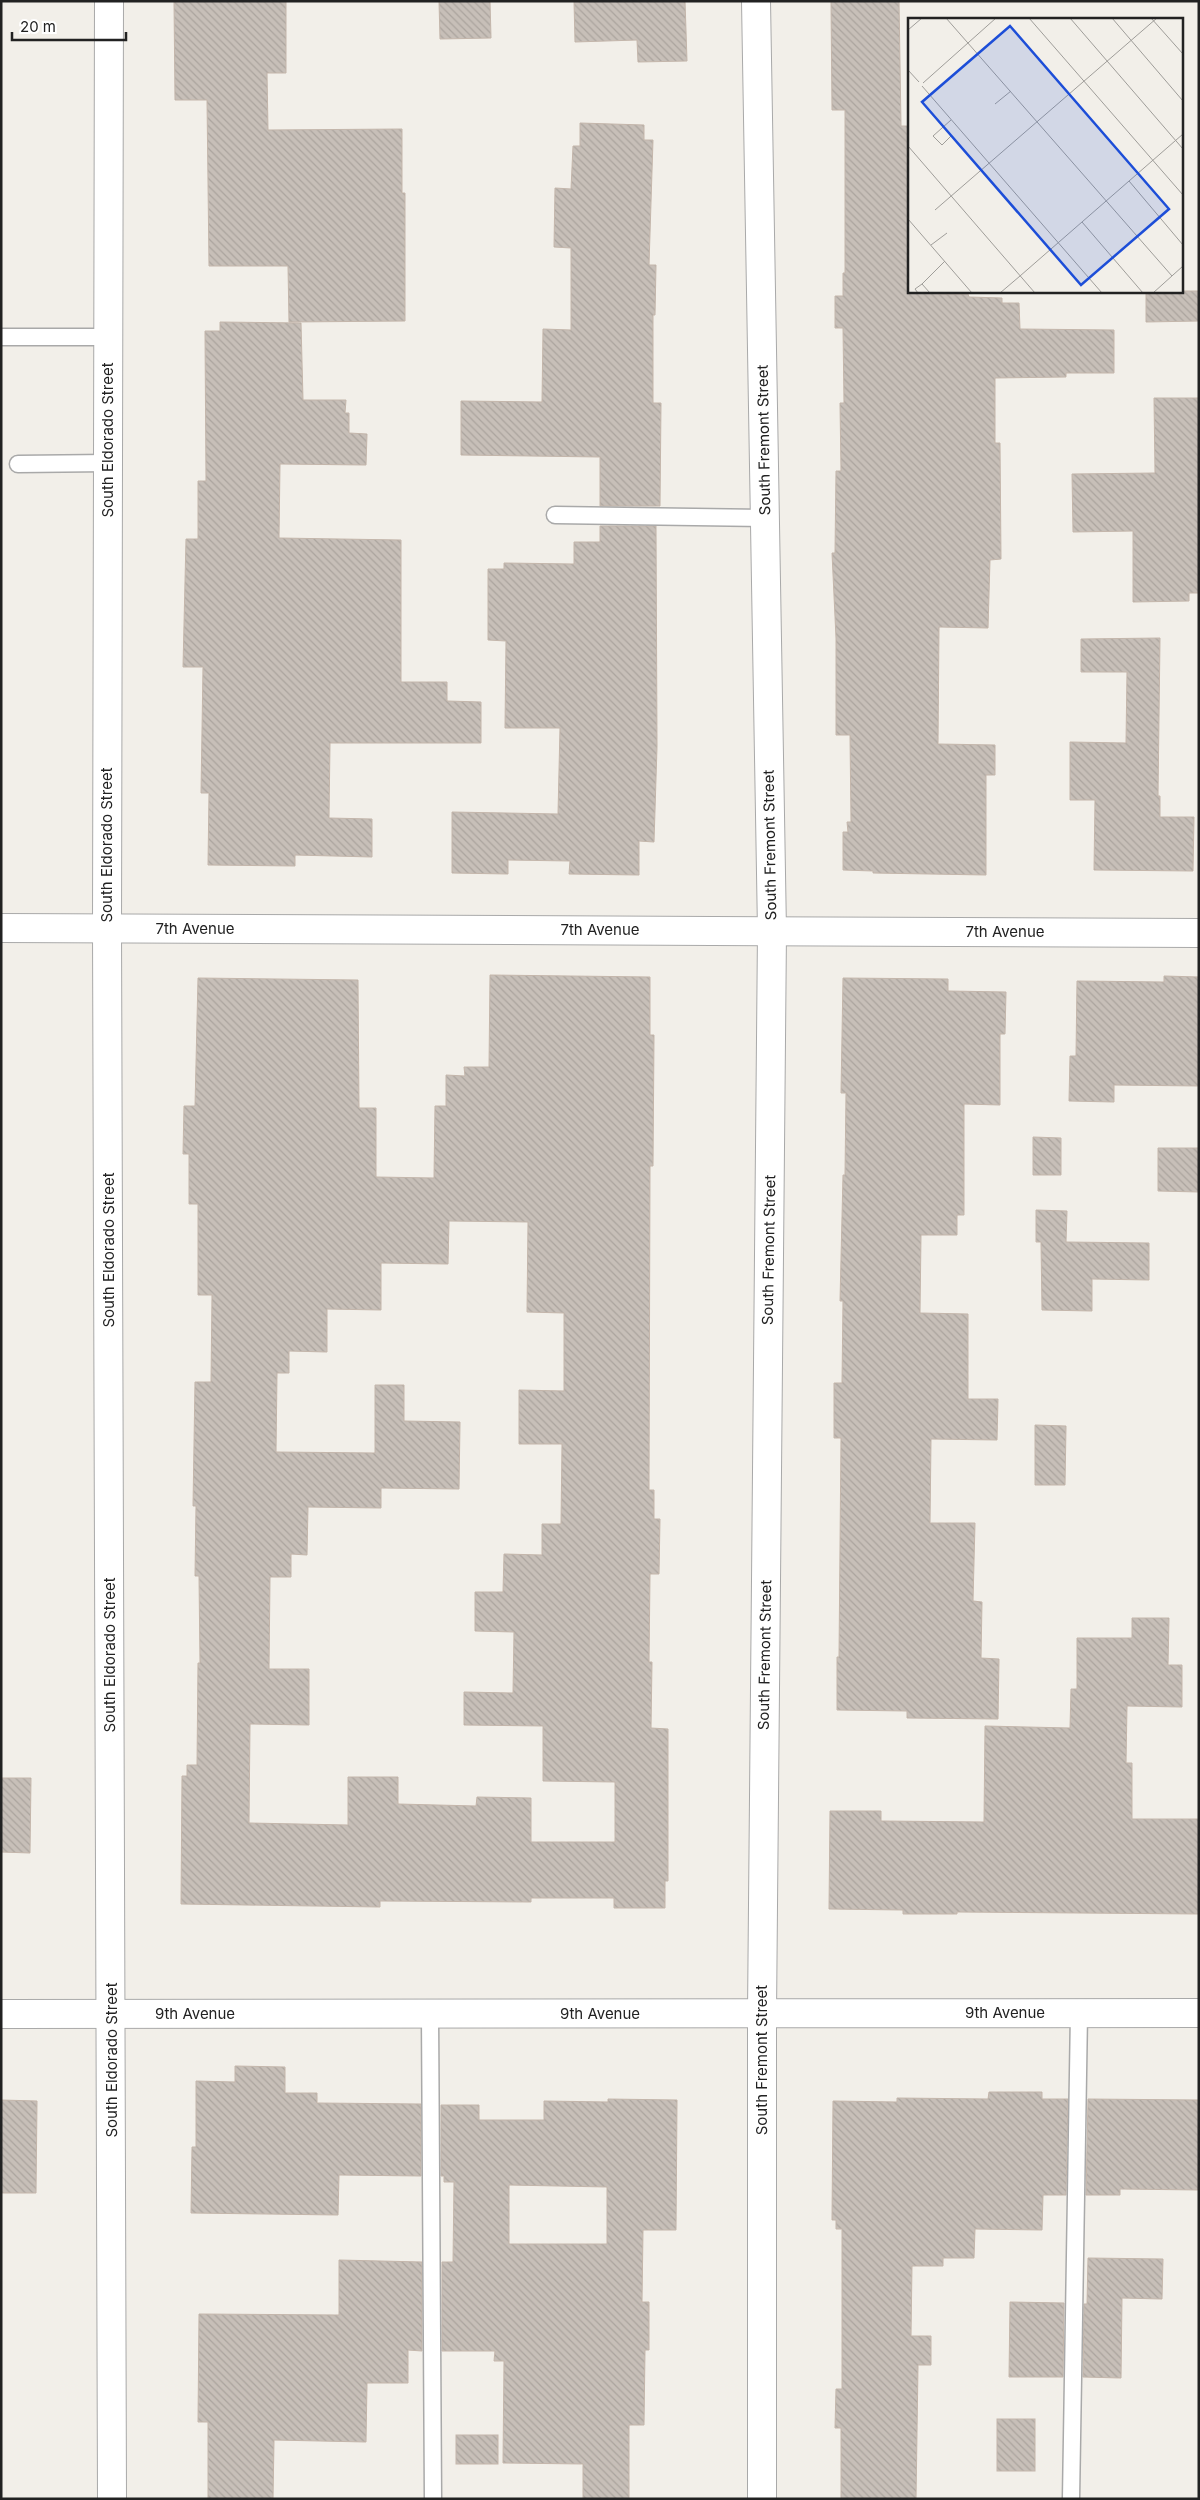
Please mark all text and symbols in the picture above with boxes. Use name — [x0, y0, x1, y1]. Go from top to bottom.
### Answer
scale bar — [12, 10, 126, 42]
text: 20 m — [20, 17, 56, 36]
inset map — [908, 18, 1182, 292]
street label: South Eldorado Street — [98, 362, 117, 518]
street label: South Fremont Street — [753, 365, 774, 515]
street label: South Eldorado Street — [97, 767, 116, 923]
street label: South Fremont Street — [759, 770, 780, 920]
street label: 7th Avenue — [155, 919, 235, 938]
street label: 7th Avenue — [560, 920, 640, 939]
street label: 7th Avenue — [965, 922, 1045, 941]
street label: South Eldorado Street — [99, 1172, 118, 1328]
street label: South Fremont Street — [758, 1175, 779, 1325]
street label: South Eldorado Street — [100, 1577, 119, 1733]
street label: South Fremont Street — [754, 1580, 775, 1730]
street label: South Eldorado Street — [102, 1982, 121, 2138]
street label: South Fremont Street — [752, 1985, 771, 2135]
street label: 9th Avenue — [965, 2003, 1045, 2022]
street label: 9th Avenue — [155, 2004, 235, 2023]
street label: 9th Avenue — [560, 2004, 640, 2023]

